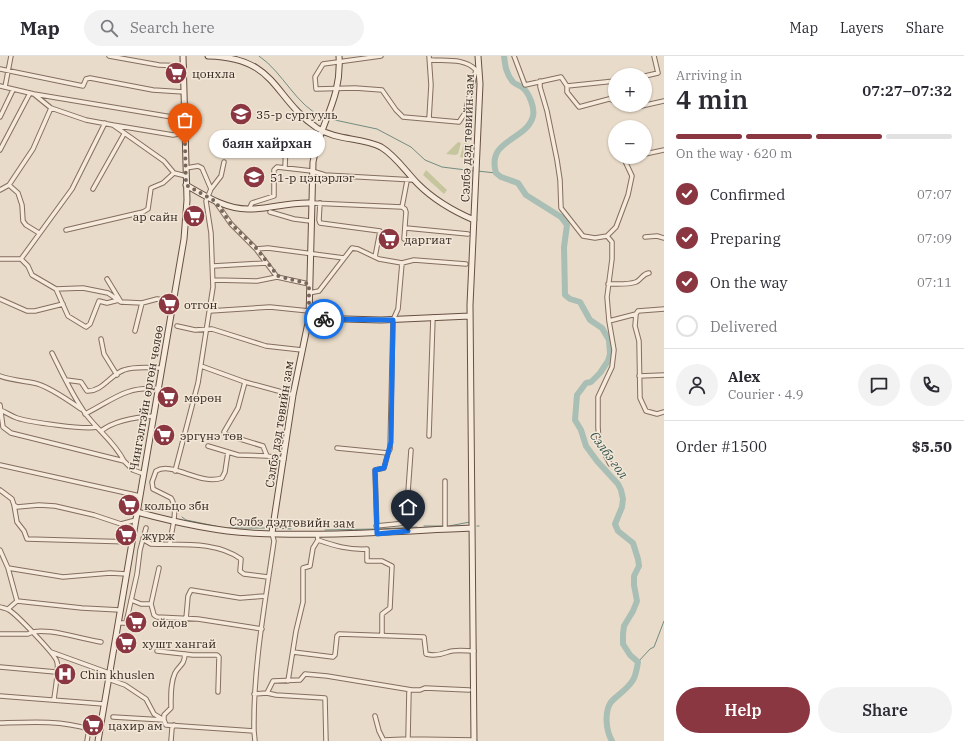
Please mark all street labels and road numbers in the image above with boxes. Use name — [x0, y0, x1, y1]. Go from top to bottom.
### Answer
street label: Сэлбэ дэд төвийн зам — [457, 74, 477, 202]
street label: Чингэлтэйн өргөн чөлөө — [126, 324, 166, 472]
street label: Сэлбэ дэд төвийн зам — [262, 359, 296, 489]
street label: Сэлбэ дэдтөвийн зам — [229, 513, 355, 531]

